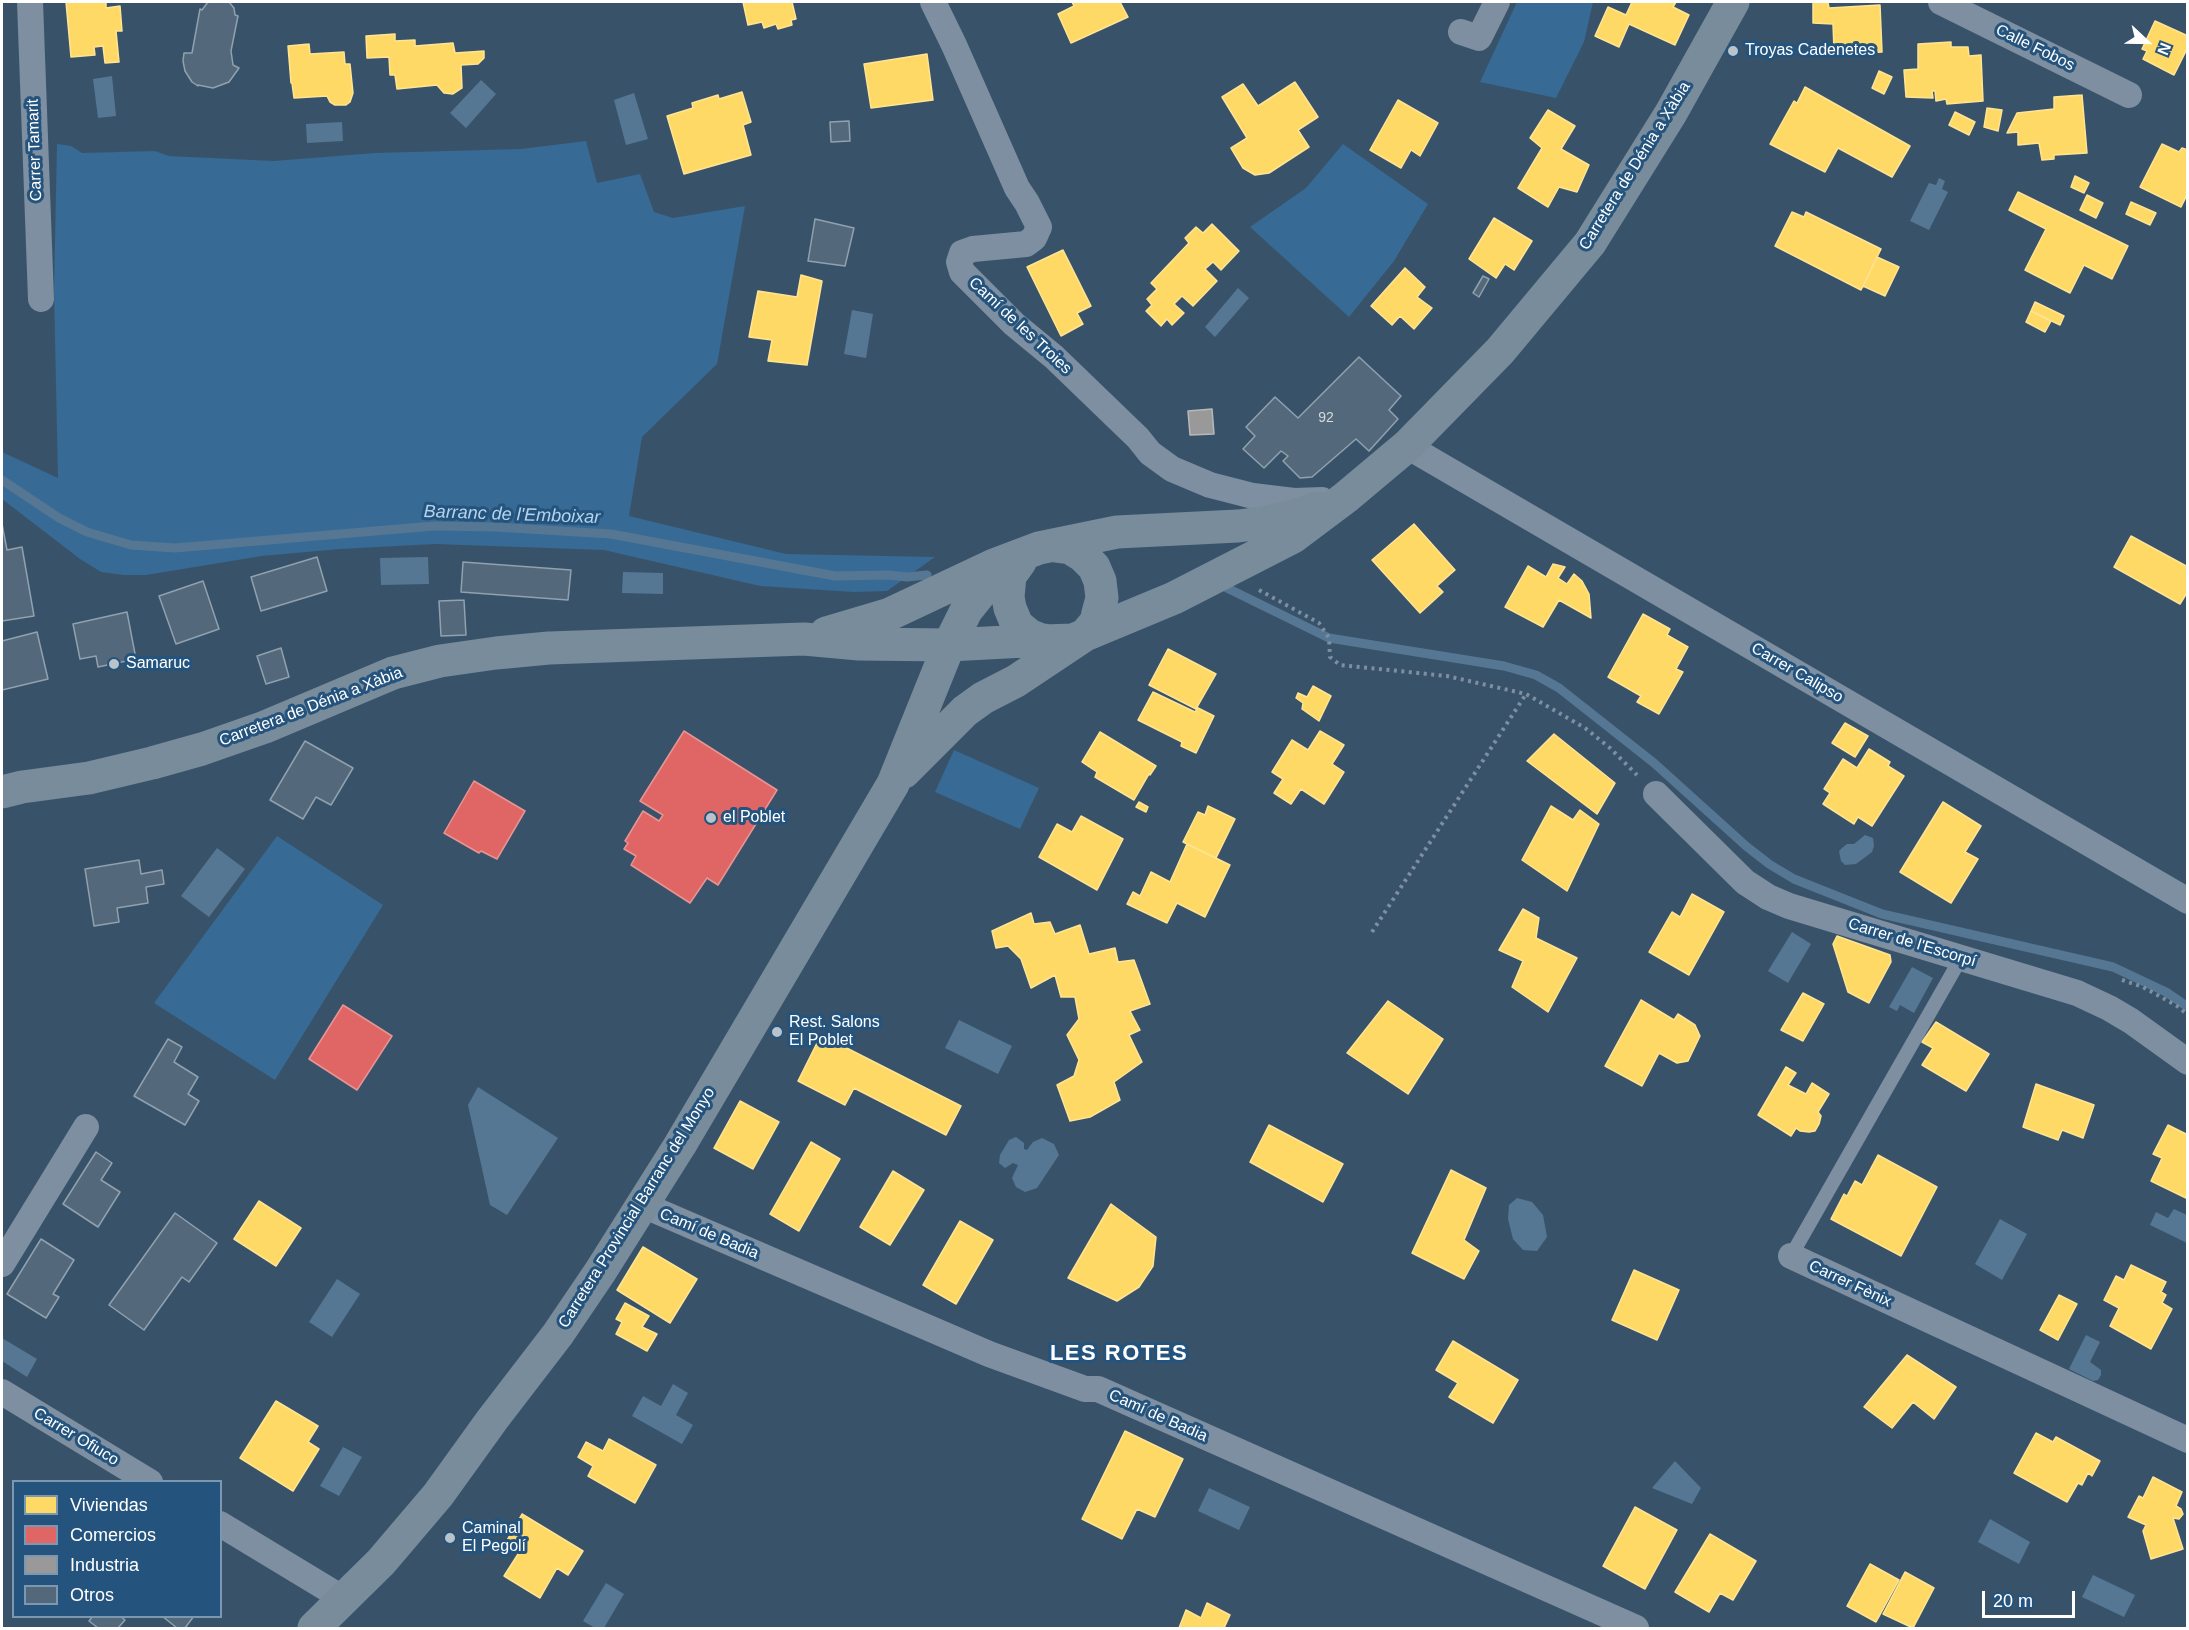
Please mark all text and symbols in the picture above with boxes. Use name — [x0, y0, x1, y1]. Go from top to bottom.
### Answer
north arrow — [2117, 12, 2177, 72]
street label: Calle Fobos — [1992, 21, 2078, 75]
text: N — [2154, 40, 2174, 57]
place label: Troyas Cadenetes — [1745, 41, 1875, 61]
marker: Troyas Cadenetes — [1726, 44, 1740, 58]
street label: Carretera de Dénia a Xàbia — [1575, 78, 1695, 254]
street label: Carrer Tamarit — [24, 99, 46, 201]
street label: Camí de les Troies — [965, 273, 1075, 379]
house number: 92 — [1318, 410, 1334, 426]
water label: Barranc de l'Emboixar — [423, 501, 601, 529]
street label: Carrer Calipso — [1748, 639, 1846, 707]
place label: Samaruc — [126, 654, 190, 674]
marker: Samaruc — [107, 657, 121, 671]
street label: Carretera de Dénia a Xàbia — [217, 663, 405, 751]
place label: el Poblet — [723, 808, 785, 828]
marker: el Poblet — [704, 811, 718, 825]
street label: Carrer de l'Escorpí — [1846, 914, 1978, 972]
place label: Rest. Salons El Poblet — [789, 1013, 880, 1051]
marker: Rest. Salons El Poblet — [770, 1025, 784, 1039]
street label: Carretera Provincial Barranc del Monyo — [555, 1084, 719, 1332]
street label: Camí de Badia — [657, 1204, 761, 1264]
street label: Carrer Fènix — [1806, 1257, 1894, 1311]
district label: LES ROTES — [1050, 1341, 1188, 1367]
street label: Camí de Badia — [1106, 1386, 1210, 1446]
street label: Carrer Ofiuco — [30, 1404, 122, 1470]
legend — [12, 1480, 222, 1618]
text: Viviendas — [70, 1495, 148, 1515]
place label: Caminal El Pegolí — [462, 1519, 526, 1557]
text: Comercios — [70, 1525, 156, 1545]
marker: Caminal El Pegolí — [443, 1531, 457, 1545]
text: Industria — [70, 1555, 139, 1575]
scale bar — [1985, 1579, 2078, 1617]
text: Otros — [70, 1585, 114, 1605]
text: 20 m — [1993, 1591, 2033, 1611]

